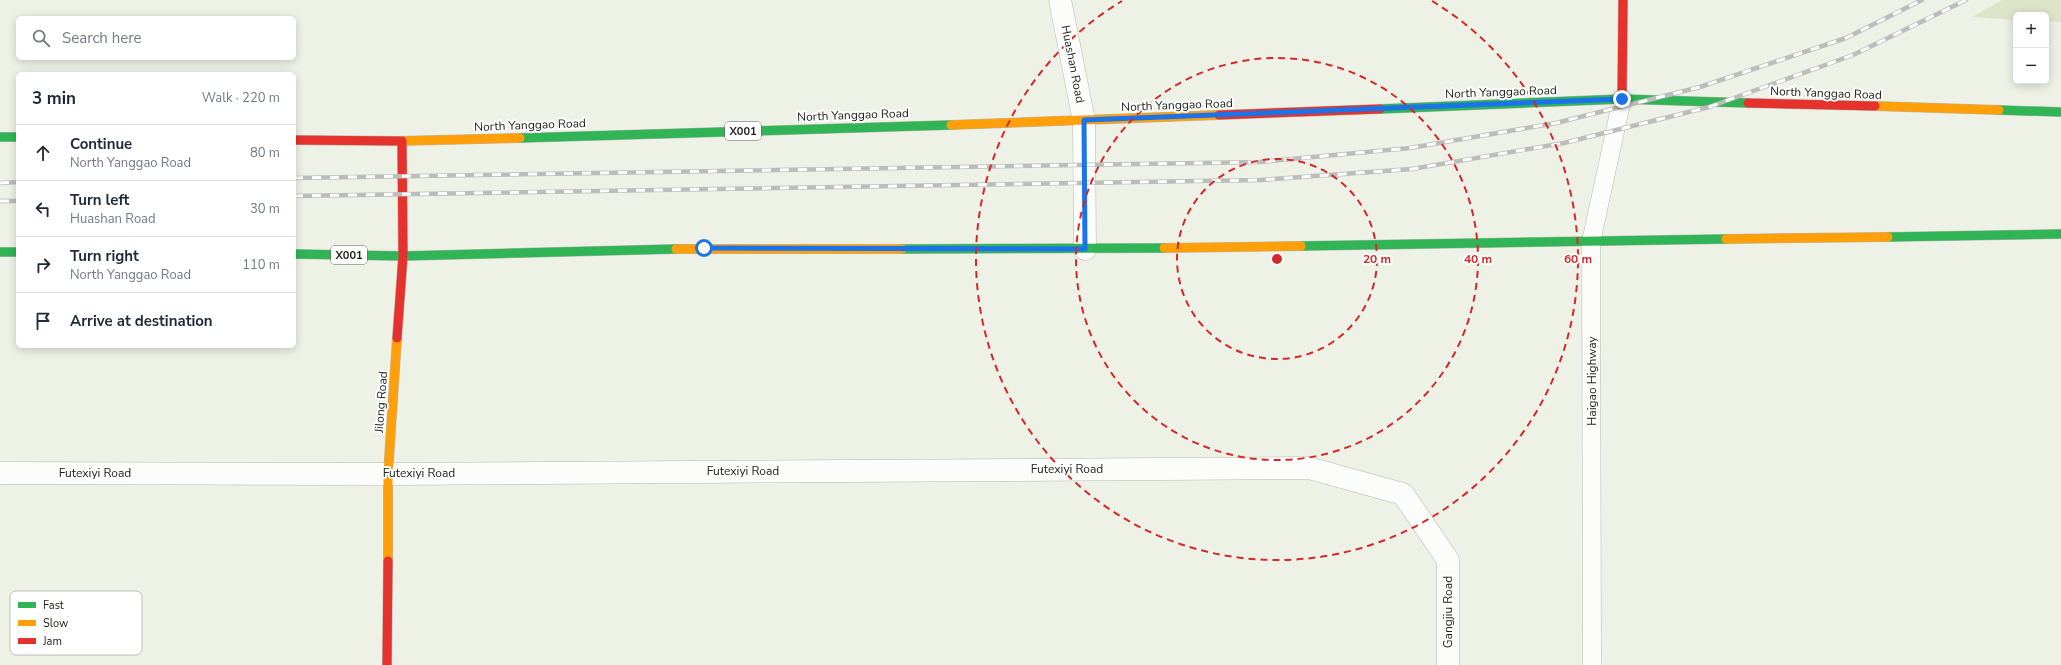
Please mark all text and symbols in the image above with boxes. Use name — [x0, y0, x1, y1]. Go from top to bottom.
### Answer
map controls — [2013, 12, 2049, 84]
button: + — [2013, 12, 2049, 48]
search box — [16, 16, 296, 60]
street label: Huashan Road — [1058, 24, 1088, 104]
icon: search — [30, 27, 52, 49]
text: Search here — [62, 28, 142, 48]
button: − — [2013, 48, 2049, 84]
street label: North Yanggao Road — [1445, 82, 1557, 102]
street label: North Yanggao Road — [1770, 83, 1882, 103]
text: 3 min — [32, 87, 76, 110]
text: Walk · 220 m — [202, 89, 280, 107]
route end — [1613, 90, 1631, 108]
street label: North Yanggao Road — [1121, 95, 1233, 115]
street label: North Yanggao Road — [797, 105, 909, 125]
street label: North Yanggao Road — [474, 115, 586, 135]
road number: X001 — [725, 122, 761, 140]
text: Continue — [70, 134, 132, 154]
icon: ahead — [32, 142, 54, 164]
text: 80 m — [250, 144, 280, 162]
text: North Yanggao Road — [70, 154, 191, 172]
text: Turn left — [70, 190, 129, 210]
icon: left — [32, 198, 54, 220]
text: 30 m — [250, 200, 280, 218]
text: Huashan Road — [70, 210, 156, 228]
route start — [695, 239, 713, 257]
text: Turn right — [70, 246, 139, 266]
road number: X001 — [331, 246, 367, 264]
text: 20 m — [1363, 251, 1391, 267]
text: 40 m — [1464, 251, 1492, 267]
text: 60 m — [1564, 251, 1592, 267]
centre of rings — [1270, 252, 1284, 266]
icon: right — [32, 254, 54, 276]
text: 110 m — [242, 256, 280, 274]
text: North Yanggao Road — [70, 266, 191, 284]
icon: arrive — [32, 310, 54, 332]
text: Arrive at destination — [70, 311, 213, 331]
street label: Haigao Highway — [1584, 335, 1600, 426]
street label: Jilong Road — [371, 371, 391, 434]
street label: Futexiyi Road — [1031, 461, 1103, 477]
street label: Futexiyi Road — [707, 463, 779, 479]
street label: Futexiyi Road — [59, 465, 131, 481]
street label: Futexiyi Road — [383, 465, 455, 481]
street label: Gangjiu Road — [1440, 576, 1456, 648]
legend — [10, 591, 142, 655]
text: Fast — [43, 598, 64, 613]
text: Slow — [43, 616, 68, 631]
text: Jam — [42, 634, 62, 649]

